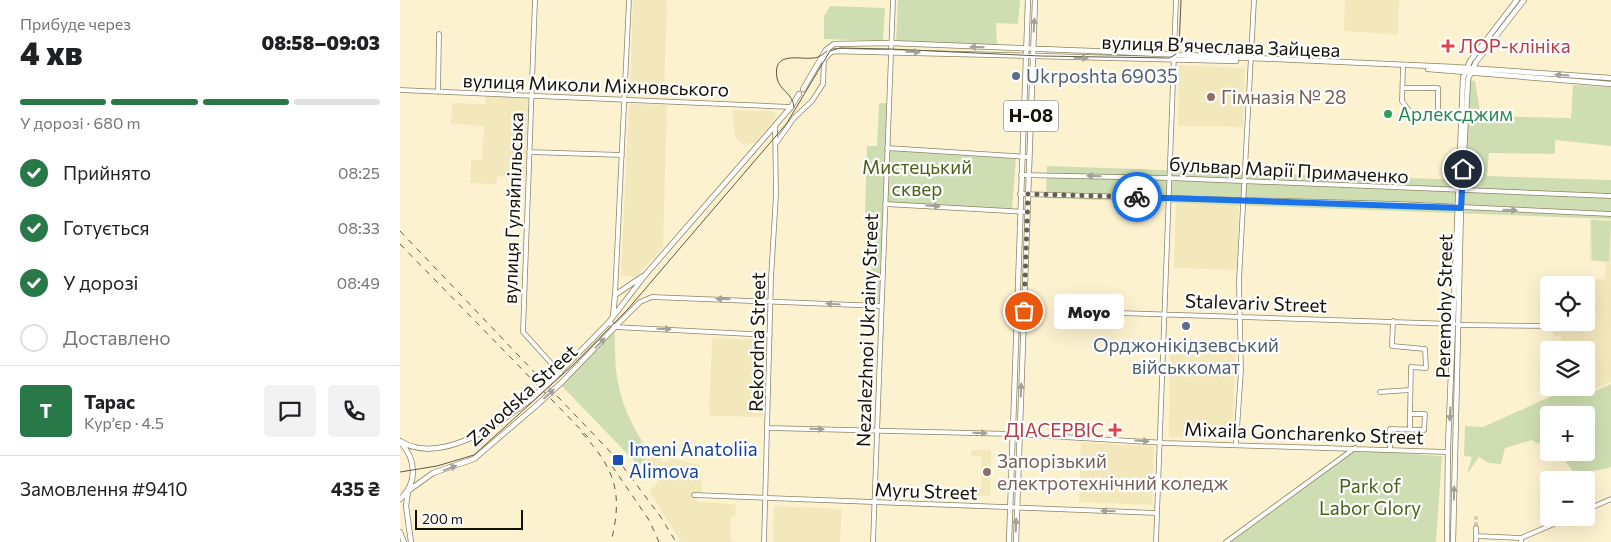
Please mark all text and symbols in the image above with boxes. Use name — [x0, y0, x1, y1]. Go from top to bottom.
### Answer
text: Прибуде через — [20, 14, 131, 33]
one-way arrow — [1030, 16, 1038, 32]
street label: вулиця Вʼячеслава Зайцева — [1101, 30, 1341, 61]
text: 08:58–09:03 — [261, 31, 380, 54]
text: 4 хв — [20, 32, 83, 72]
place label: ЛОР-клініка — [1459, 34, 1570, 57]
marker: ЛОР-клініка — [1441, 39, 1455, 53]
one-way arrow — [969, 42, 985, 50]
one-way arrow — [906, 48, 922, 56]
one-way arrow — [1073, 54, 1089, 62]
place label: Ukrposhta 69035 — [1026, 64, 1178, 87]
street label: вулиця Миколи Міхновського — [462, 68, 730, 101]
marker: Ukrposhta 69035 — [1010, 70, 1022, 82]
one-way arrow — [1554, 70, 1570, 78]
place label: Гімназія № 28 — [1221, 85, 1346, 108]
marker: Гімназія № 28 — [1205, 91, 1217, 103]
road number: Н-08 — [1004, 100, 1058, 132]
place label: Арлексджим — [1398, 102, 1513, 125]
marker: Арлексджим — [1382, 108, 1394, 120]
street label: вулиця Гуляйпільська — [498, 112, 527, 304]
text: У дорозі · 680 m — [20, 113, 140, 132]
pin — [1442, 148, 1484, 190]
street label: бульвар Марії Примаченко — [1169, 152, 1409, 187]
park label: Мистецький сквер — [862, 155, 972, 200]
icon: home — [1449, 155, 1477, 183]
icon: check — [20, 159, 48, 187]
text: Прийнято — [63, 161, 151, 184]
text: 08:25 — [338, 163, 380, 182]
one-way arrow — [1086, 172, 1102, 180]
courier — [1112, 172, 1162, 222]
icon: bike — [1123, 183, 1151, 211]
one-way arrow — [926, 203, 942, 211]
one-way arrow — [1502, 206, 1518, 214]
street label: Nezalezhnoi Ukrainy Street — [851, 212, 882, 447]
icon: check — [20, 214, 48, 242]
text: Готується — [63, 216, 150, 239]
text: 08:33 — [338, 218, 380, 237]
street label: Peremohy Street — [1431, 233, 1456, 379]
icon: check — [20, 269, 48, 297]
text: У дорозі — [63, 271, 138, 294]
street label: Rekordna Street — [744, 272, 769, 412]
text: 08:49 — [337, 273, 380, 292]
map controls — [1540, 276, 1595, 526]
button: locate — [1540, 276, 1595, 331]
street label: Stalevariv Street — [1184, 289, 1328, 316]
pin — [1003, 290, 1045, 332]
callout: Moyo — [1054, 294, 1124, 328]
one-way arrow — [714, 295, 730, 303]
icon: bag — [1010, 297, 1038, 325]
one-way arrow — [825, 299, 841, 307]
text: Moyo — [1068, 302, 1110, 321]
marker: Орджонікідзевський військкомат — [1180, 320, 1192, 332]
text: Доставлено — [63, 326, 171, 349]
one-way arrow — [656, 326, 672, 334]
place label: Орджонікідзевський військкомат — [1093, 333, 1279, 378]
one-way arrow — [594, 337, 606, 349]
street label: Zavodska Street — [462, 339, 582, 450]
button: layers — [1540, 341, 1595, 396]
one-way arrow — [1017, 381, 1025, 397]
button: chat — [264, 385, 316, 437]
button: phone — [328, 385, 380, 437]
one-way arrow — [542, 388, 554, 400]
text: Тарас — [84, 390, 135, 413]
text: Т — [40, 399, 52, 422]
one-way arrow — [1445, 406, 1453, 422]
button: + — [1540, 406, 1595, 461]
text: Кур’єр · 4.5 — [84, 413, 164, 432]
street label: Mixaila Goncharenko Street — [1184, 417, 1424, 448]
place label: ДІАСЕРВІС — [1004, 418, 1104, 441]
marker: ДІАСЕРВІС — [1108, 423, 1122, 437]
one-way arrow — [810, 425, 826, 433]
one-way arrow — [972, 430, 988, 438]
place label: Imeni Anatoliia Alimova — [629, 437, 758, 482]
one-way arrow — [1134, 438, 1150, 446]
place label: Запорізький електротехнічний коледж — [997, 449, 1229, 494]
marker: Imeni Anatoliia Alimova — [611, 453, 625, 467]
one-way arrow — [443, 464, 458, 472]
marker: Запорізький електротехнічний коледж — [981, 466, 993, 478]
button: − — [1540, 471, 1595, 526]
park label: Park of Labor Glory — [1319, 474, 1421, 519]
text: Замовлення #9410 — [20, 477, 188, 500]
text: 435 ₴ — [331, 477, 380, 500]
street label: Myru Street — [874, 477, 978, 504]
one-way arrow — [1450, 485, 1458, 501]
scale bar — [415, 507, 522, 530]
one-way arrow — [1100, 507, 1116, 515]
text: 200 m — [422, 510, 463, 527]
one-way arrow — [1013, 517, 1021, 533]

